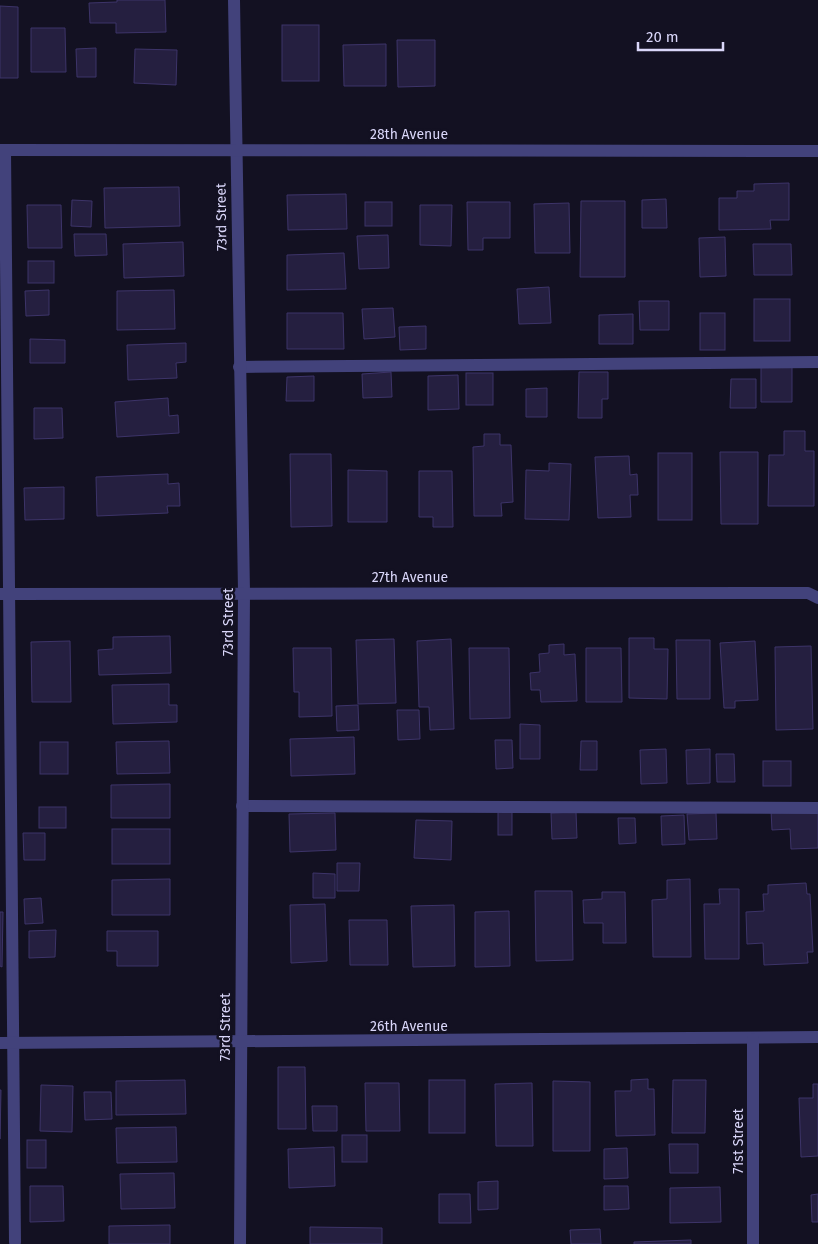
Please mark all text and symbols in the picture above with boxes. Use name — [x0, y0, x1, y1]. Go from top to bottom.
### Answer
scale bar — [638, 20, 723, 52]
text: 20 m — [646, 28, 679, 46]
street label: 28th Avenue — [370, 126, 448, 143]
street label: 73rd Street — [212, 182, 231, 251]
street label: 27th Avenue — [372, 569, 448, 586]
street label: 73rd Street — [220, 587, 237, 656]
street label: 73rd Street — [217, 992, 234, 1061]
street label: 26th Avenue — [370, 1018, 448, 1035]
street label: 71st Street — [730, 1107, 747, 1174]

